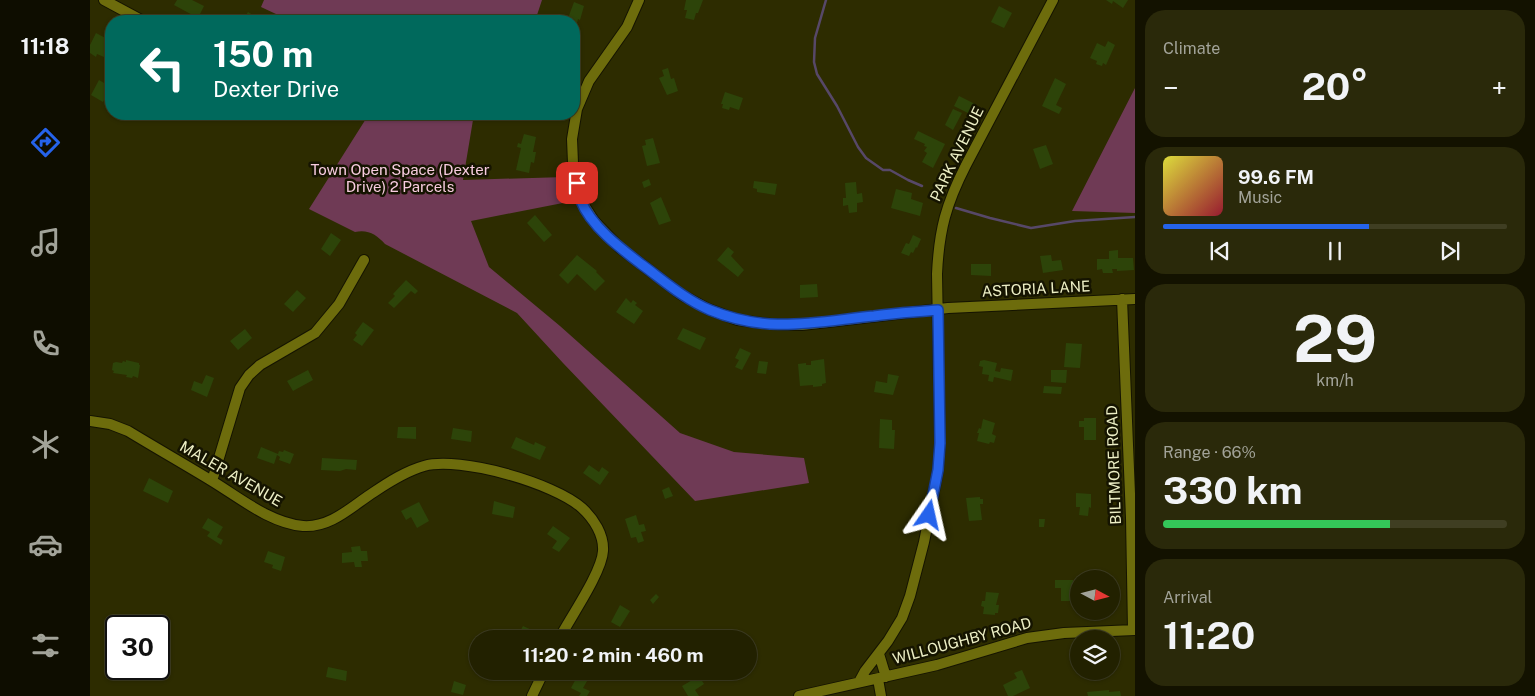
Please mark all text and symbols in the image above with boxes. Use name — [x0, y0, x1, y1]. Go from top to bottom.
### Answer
text: 11:18 — [21, 33, 69, 59]
text: 150 m — [213, 34, 313, 75]
icon: left — [130, 35, 195, 100]
text: Climate — [1163, 39, 1220, 58]
text: 20° — [1302, 64, 1368, 109]
text: − — [1163, 71, 1179, 104]
text: + — [1491, 71, 1507, 104]
text: Dexter Drive — [213, 76, 339, 102]
street label: PARK AVENUE — [926, 104, 987, 204]
icon: directions — [28, 125, 63, 160]
park label: Town Open Space (Dexter Drive) 2 Parcels — [310, 161, 490, 195]
pin — [556, 162, 598, 204]
text: 99.6 FM — [1238, 166, 1314, 188]
icon: arrive — [563, 169, 591, 197]
text: Music — [1238, 188, 1282, 207]
icon: music — [28, 225, 63, 260]
icon: previous — [1206, 237, 1234, 265]
icon: pause — [1321, 237, 1349, 265]
icon: next — [1436, 237, 1464, 265]
street label: ASTORIA LANE — [981, 277, 1091, 300]
text: 29 — [1293, 300, 1377, 377]
icon: phone — [28, 326, 63, 361]
text: km/h — [1316, 371, 1354, 390]
street label: BILTMORE ROAD — [1103, 405, 1124, 525]
icon: climate — [28, 427, 63, 462]
street label: MALER AVENUE — [177, 437, 285, 510]
text: Range · 66% — [1163, 443, 1256, 462]
text: 330 km — [1163, 468, 1302, 513]
position arrow — [902, 488, 954, 540]
icon: car — [28, 527, 63, 562]
north arrow — [1070, 570, 1120, 620]
map controls — [1070, 570, 1120, 680]
text: Arrival — [1163, 588, 1212, 607]
text: 11:20 — [1163, 613, 1255, 658]
street label: WILLOUGHBY ROAD — [891, 614, 1033, 667]
speed limit sign: 30 — [105, 615, 170, 680]
icon: filters — [28, 628, 63, 663]
button: layers — [1070, 630, 1120, 680]
text: 11:20 · 2 min · 460 m — [522, 644, 704, 666]

